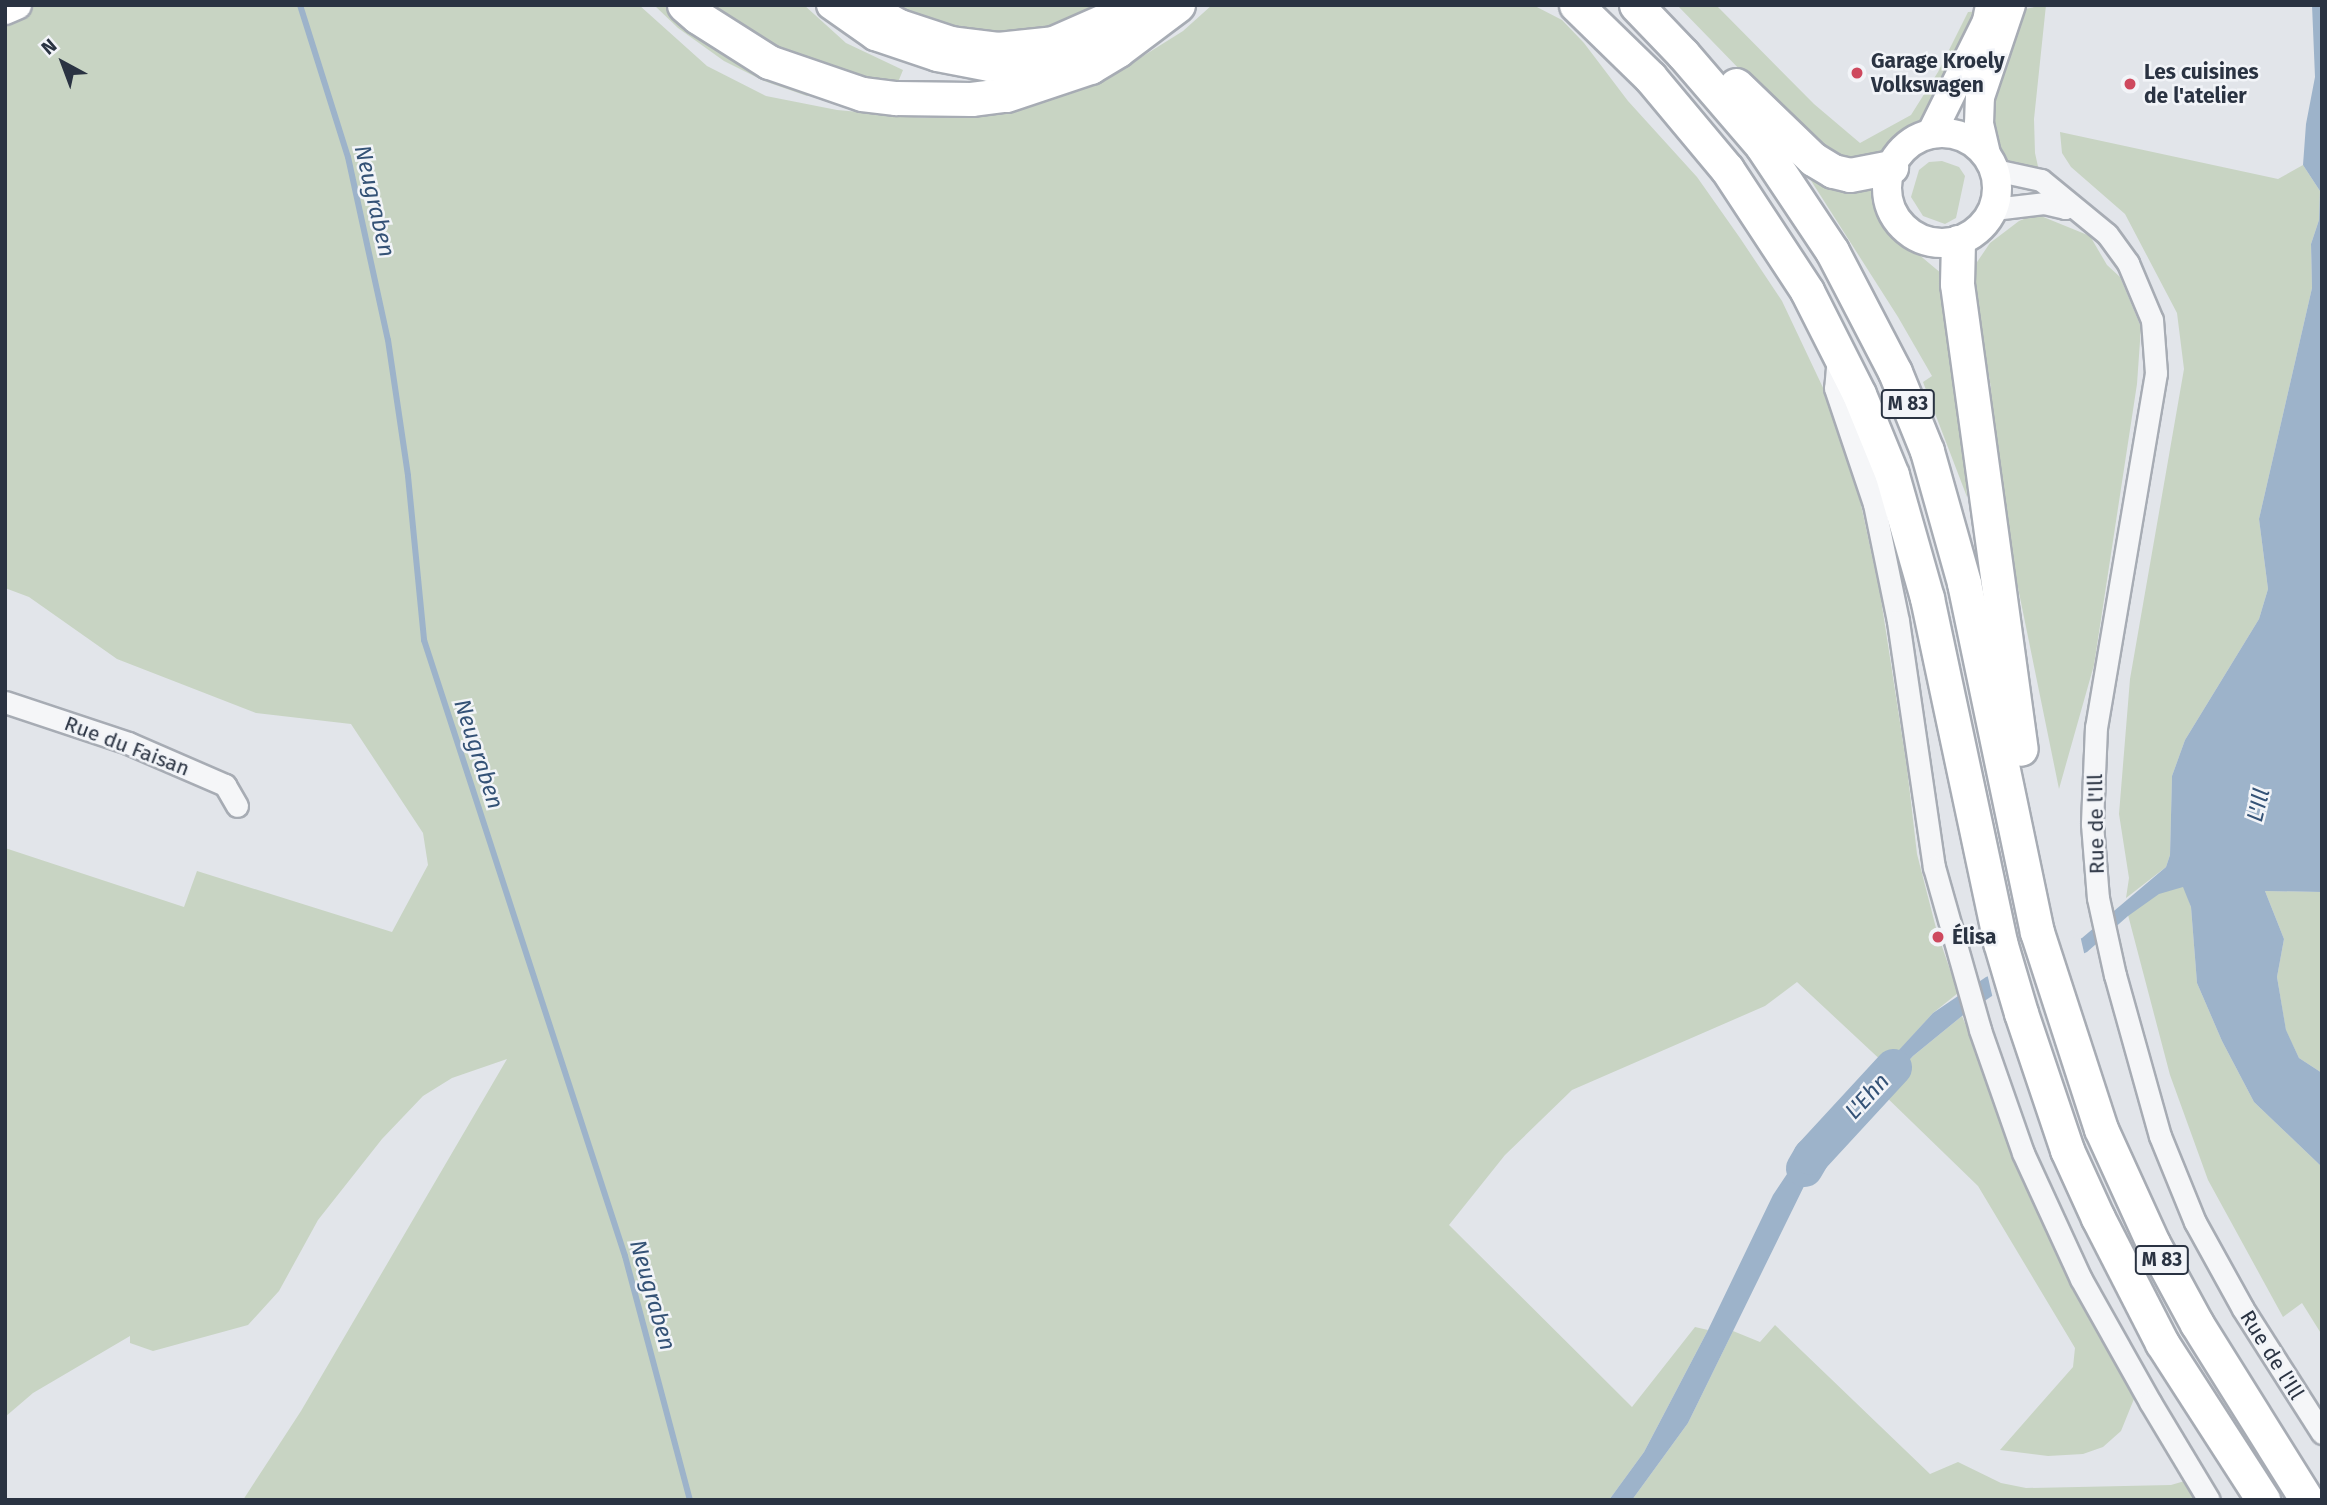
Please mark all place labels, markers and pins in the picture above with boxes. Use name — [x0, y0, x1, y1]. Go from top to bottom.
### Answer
place label: Garage Kroely Volkswagen — [1871, 48, 2005, 98]
place label: Les cuisines de l'atelier — [2144, 59, 2259, 109]
marker: Garage Kroely Volkswagen — [1849, 65, 1865, 81]
marker: Les cuisines de l'atelier — [2122, 76, 2138, 92]
place label: Élisa — [1952, 924, 1996, 950]
marker: Élisa — [1930, 929, 1946, 945]

